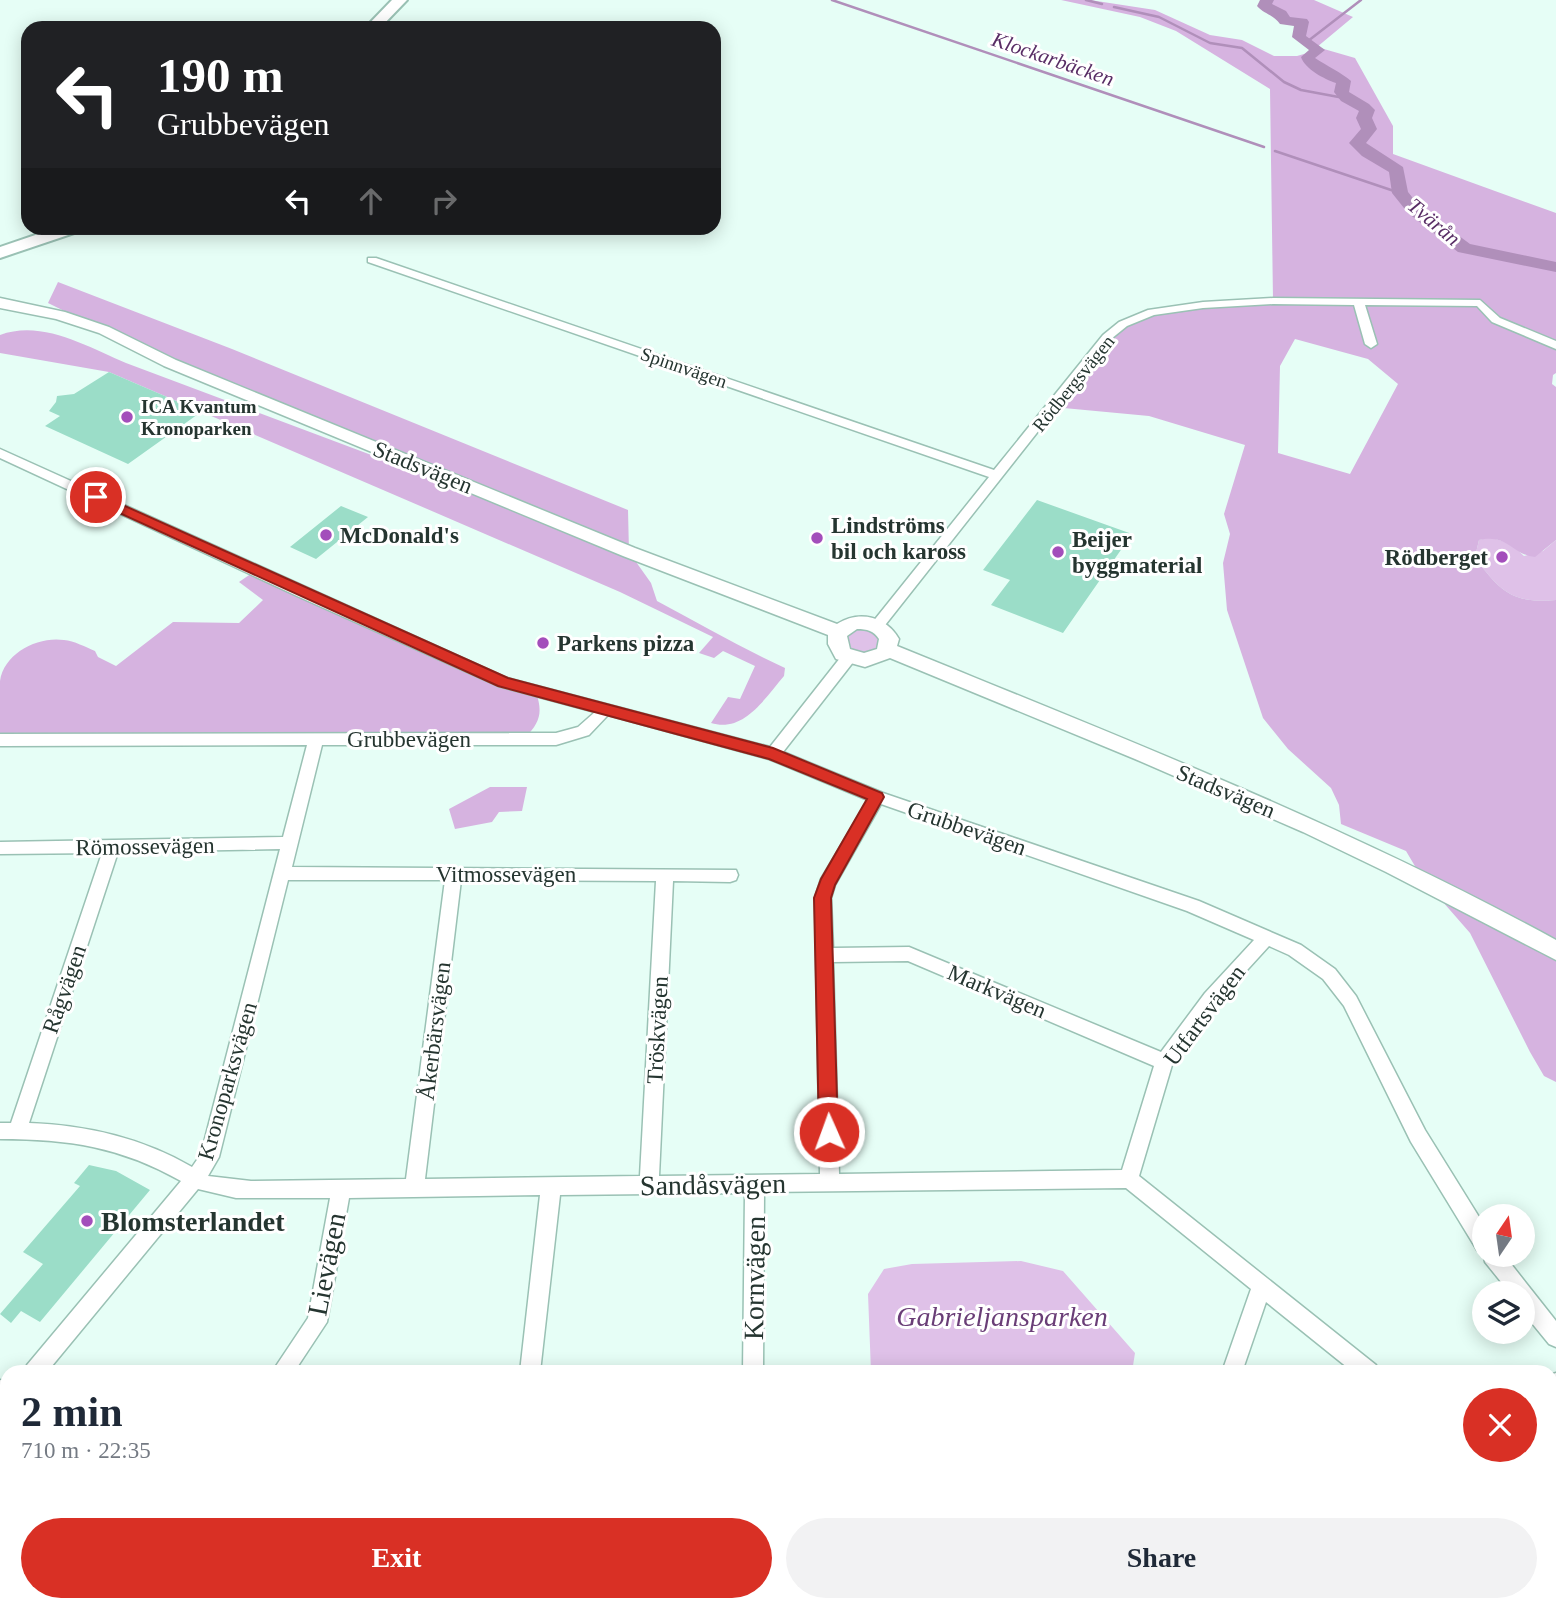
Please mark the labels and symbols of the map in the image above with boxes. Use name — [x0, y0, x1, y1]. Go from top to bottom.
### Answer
water label: Klockarbäcken — [988, 27, 1117, 91]
water label: Tvärån — [1403, 193, 1465, 251]
street label: Rödbergsvägen — [1028, 331, 1119, 436]
street label: Spinnvägen — [638, 343, 730, 392]
place label: ICA Kvantum Kronoparken — [141, 396, 257, 439]
marker: ICA Kvantum Kronoparken — [119, 409, 135, 425]
street label: Stadsvägen — [370, 436, 477, 499]
pin — [66, 467, 126, 527]
place label: Lindströms bil och kaross — [831, 513, 966, 564]
place label: McDonald's — [340, 523, 459, 548]
marker: McDonald's — [318, 527, 334, 543]
place label: Beijer byggmaterial — [1072, 527, 1202, 578]
marker: Lindströms bil och kaross — [809, 530, 825, 546]
marker: Beijer byggmaterial — [1050, 544, 1066, 560]
place label: Rödberget — [1385, 545, 1488, 570]
marker: Rödberget — [1494, 549, 1510, 565]
place label: Parkens pizza — [557, 631, 695, 656]
marker: Parkens pizza — [535, 635, 551, 651]
street label: Grubbevägen — [347, 727, 471, 752]
street label: Stadsvägen — [1173, 759, 1279, 824]
street label: Grubbevägen — [904, 796, 1030, 861]
street label: Römossevägen — [75, 833, 215, 860]
street label: Vitmossevägen — [436, 862, 577, 887]
street label: Rågvägen — [38, 941, 91, 1037]
street label: Markvägen — [944, 959, 1050, 1024]
street label: Åkerbärsvägen — [414, 960, 455, 1102]
street label: Utfartsvägen — [1159, 960, 1250, 1070]
street label: Tröskvägen — [642, 975, 673, 1084]
street label: Kronoparksvägen — [193, 999, 262, 1163]
position arrow — [792, 1095, 866, 1169]
street label: Sandåsvägen — [640, 1168, 786, 1201]
north arrow — [1472, 1204, 1535, 1267]
place label: Blomsterlandet — [101, 1206, 285, 1237]
street label: Lievägen — [301, 1210, 352, 1318]
marker: Blomsterlandet — [79, 1213, 95, 1229]
street label: Kornvägen — [738, 1216, 771, 1340]
park label: Gabrieljansparken — [896, 1301, 1108, 1332]

